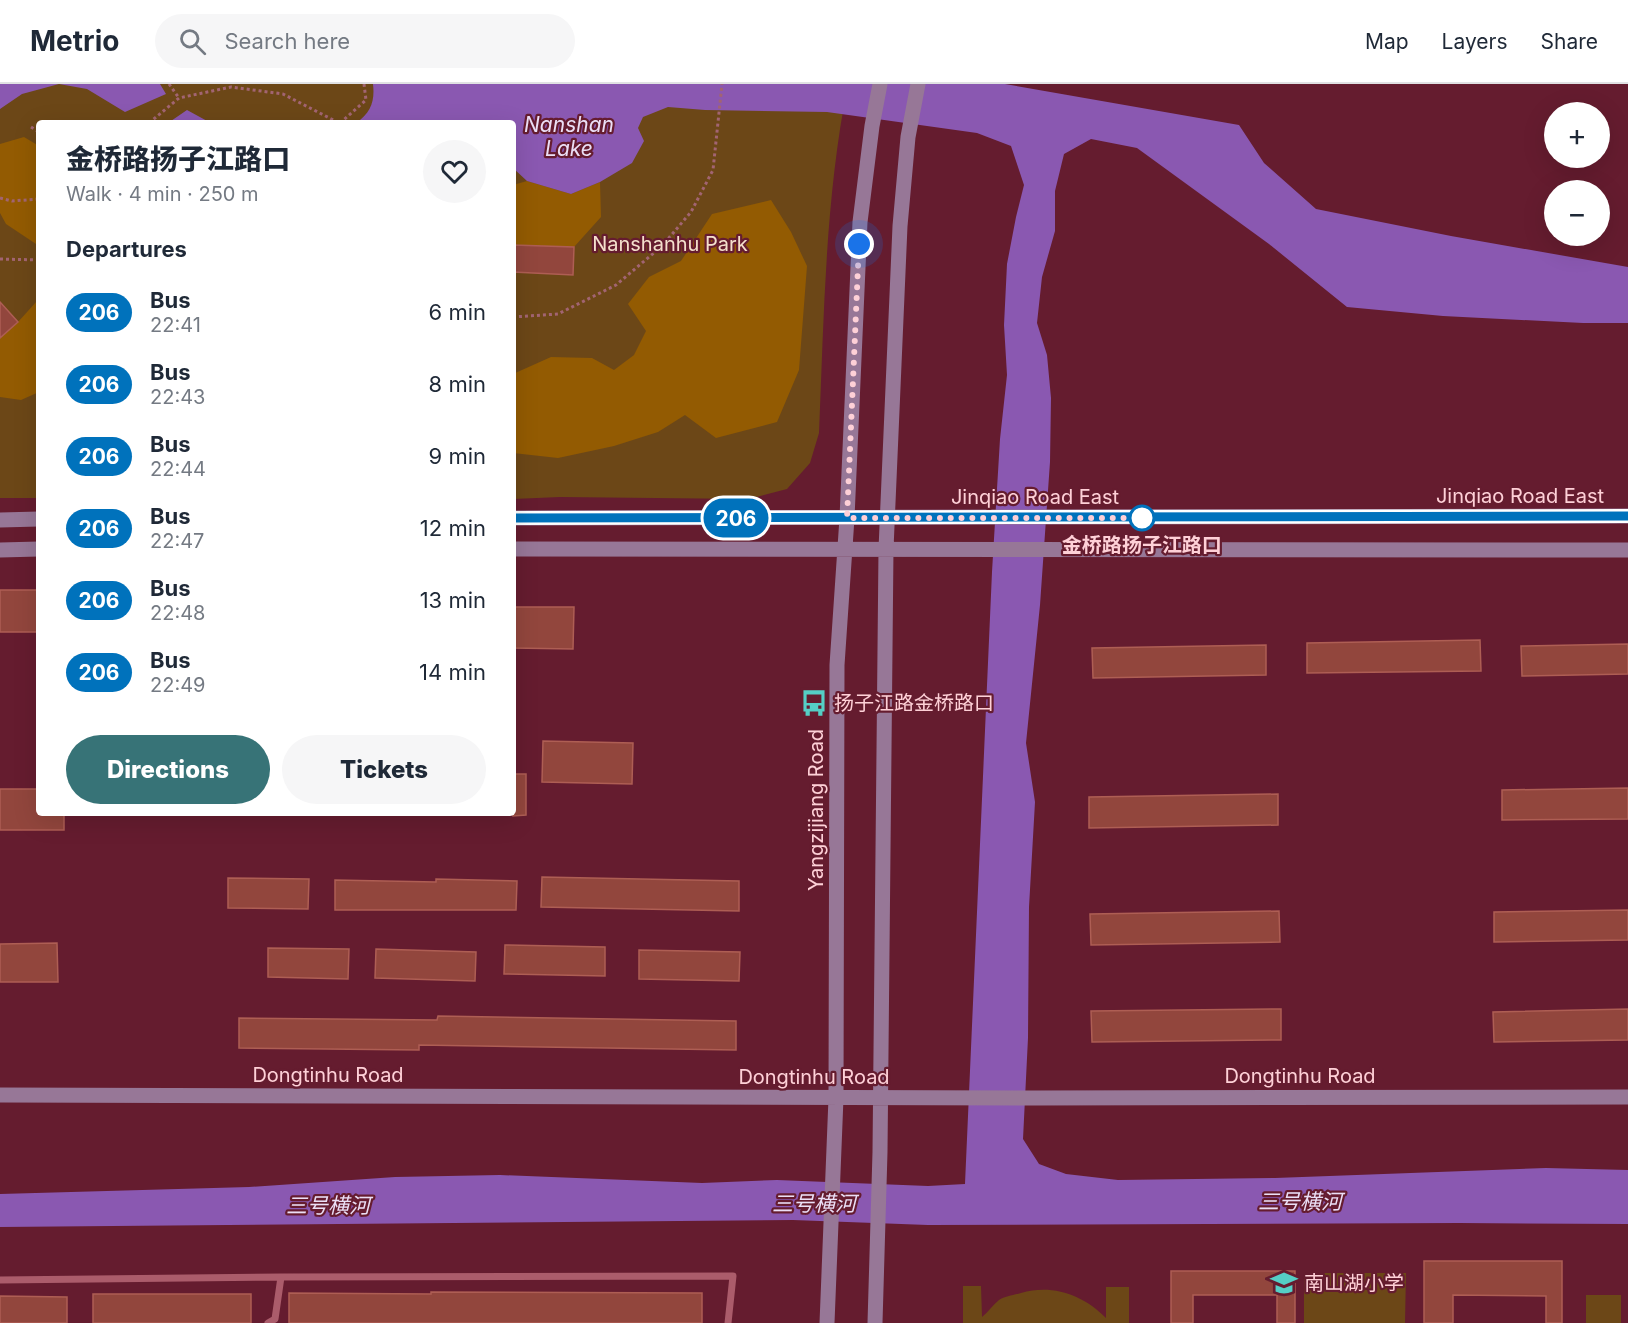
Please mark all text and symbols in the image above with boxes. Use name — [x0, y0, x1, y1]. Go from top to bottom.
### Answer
search box — [155, 14, 575, 68]
text: Metrio — [30, 24, 119, 58]
icon: search — [176, 25, 209, 58]
text: Search here — [224, 28, 350, 54]
text: Map — [1365, 29, 1409, 54]
text: Layers — [1442, 29, 1508, 54]
text: Share — [1541, 29, 1598, 54]
map controls — [1544, 102, 1610, 246]
button: + — [1544, 102, 1610, 168]
water label: Nanshan Lake — [524, 112, 614, 161]
button: heart — [423, 140, 486, 203]
text: 金桥路扬子江路口 — [66, 142, 290, 176]
button: − — [1544, 180, 1610, 246]
text: Walk · 4 min · 250 m — [66, 182, 259, 206]
your location — [844, 229, 874, 259]
park label: Nanshanhu Park — [592, 232, 748, 256]
text: Departures — [66, 236, 187, 262]
text: Bus — [150, 287, 191, 313]
text: 6 min — [429, 299, 486, 325]
text: 206 — [78, 300, 120, 325]
text: 22:41 — [150, 313, 201, 337]
text: Bus — [150, 359, 191, 385]
text: 8 min — [429, 371, 486, 397]
text: 206 — [78, 372, 120, 397]
text: 22:43 — [150, 385, 205, 409]
text: Bus — [150, 431, 191, 457]
text: 9 min — [429, 443, 486, 469]
text: 206 — [78, 444, 120, 469]
text: 22:44 — [150, 457, 206, 481]
street label: Jinqiao Road East — [1436, 484, 1605, 508]
street label: Jinqiao Road East — [951, 485, 1120, 509]
line badge: 206 — [702, 498, 771, 538]
text: Bus — [150, 503, 191, 529]
marker: 金桥路扬子江路口 — [1129, 505, 1155, 531]
text: 206 — [715, 506, 757, 531]
text: 12 min — [420, 515, 486, 541]
text: 206 — [78, 516, 120, 541]
text: 22:47 — [150, 529, 204, 553]
place label: 金桥路扬子江路口 — [1062, 533, 1222, 557]
text: Bus — [150, 575, 191, 601]
text: 13 min — [420, 587, 486, 613]
text: 206 — [78, 588, 120, 613]
text: 22:48 — [150, 601, 205, 625]
text: Bus — [150, 647, 191, 673]
text: 14 min — [419, 659, 486, 685]
text: 206 — [78, 660, 120, 685]
text: 22:49 — [150, 673, 205, 697]
bus stop icon: 扬子江路金桥路口 — [799, 688, 829, 718]
place label: 扬子江路金桥路口 — [834, 691, 994, 715]
street label: Yangzijiang Road — [804, 729, 828, 891]
button: Directions — [66, 735, 270, 804]
button: Tickets — [282, 735, 486, 804]
street label: Dongtinhu Road — [252, 1063, 404, 1087]
street label: Dongtinhu Road — [1224, 1064, 1376, 1088]
street label: Dongtinhu Road — [738, 1065, 890, 1089]
water label: 三号横河 — [1258, 1189, 1346, 1214]
water label: 三号横河 — [772, 1191, 860, 1216]
water label: 三号横河 — [286, 1193, 374, 1218]
school or university icon: 南山湖小学 — [1269, 1268, 1299, 1298]
place label: 南山湖小学 — [1304, 1271, 1404, 1295]

